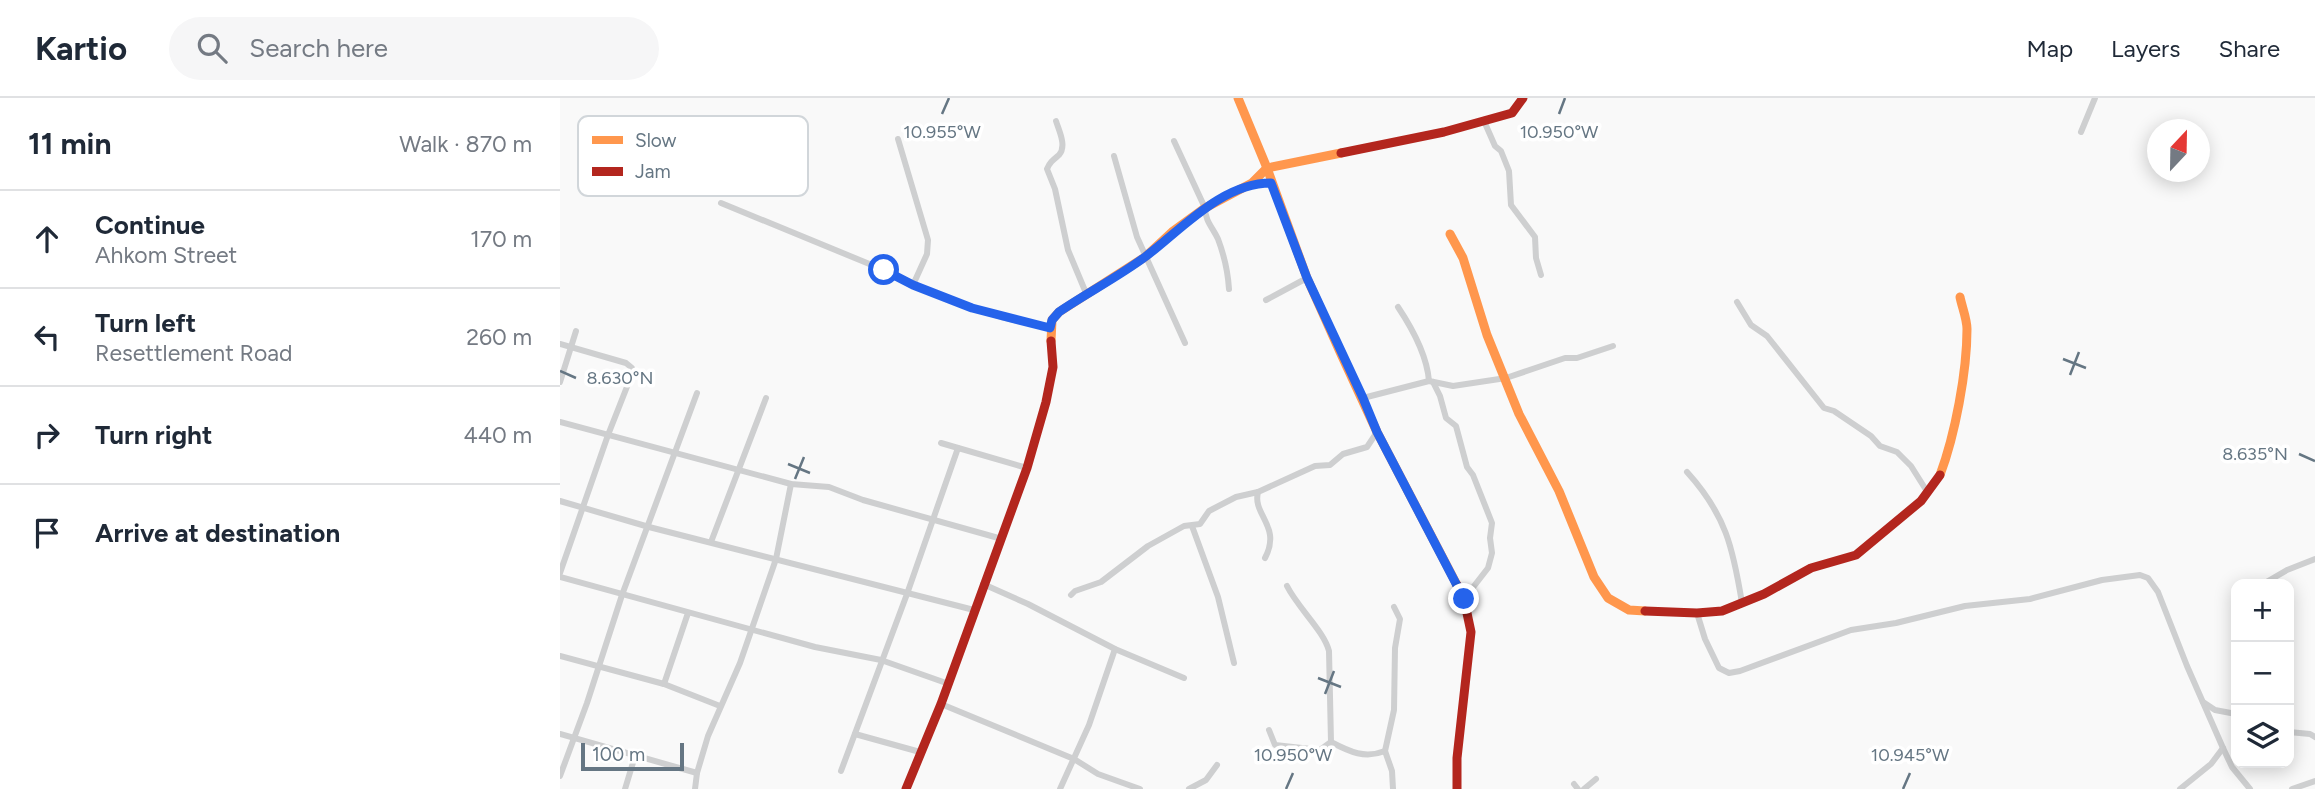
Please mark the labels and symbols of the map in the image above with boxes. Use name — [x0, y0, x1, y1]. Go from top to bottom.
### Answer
legend — [578, 116, 808, 196]
north arrow — [2147, 119, 2210, 182]
text: 10.955°W — [903, 121, 981, 143]
text: 10.950°W — [1520, 121, 1599, 143]
text: Slow — [635, 129, 677, 152]
text: Jam — [635, 160, 671, 183]
route start — [868, 254, 899, 285]
text: 8.630°N — [587, 367, 653, 389]
text: 8.635°N — [2222, 443, 2288, 465]
route end — [1448, 583, 1479, 614]
scale bar — [581, 740, 684, 772]
text: 10.950°W — [1254, 744, 1333, 766]
text: 10.945°W — [1871, 744, 1950, 766]

